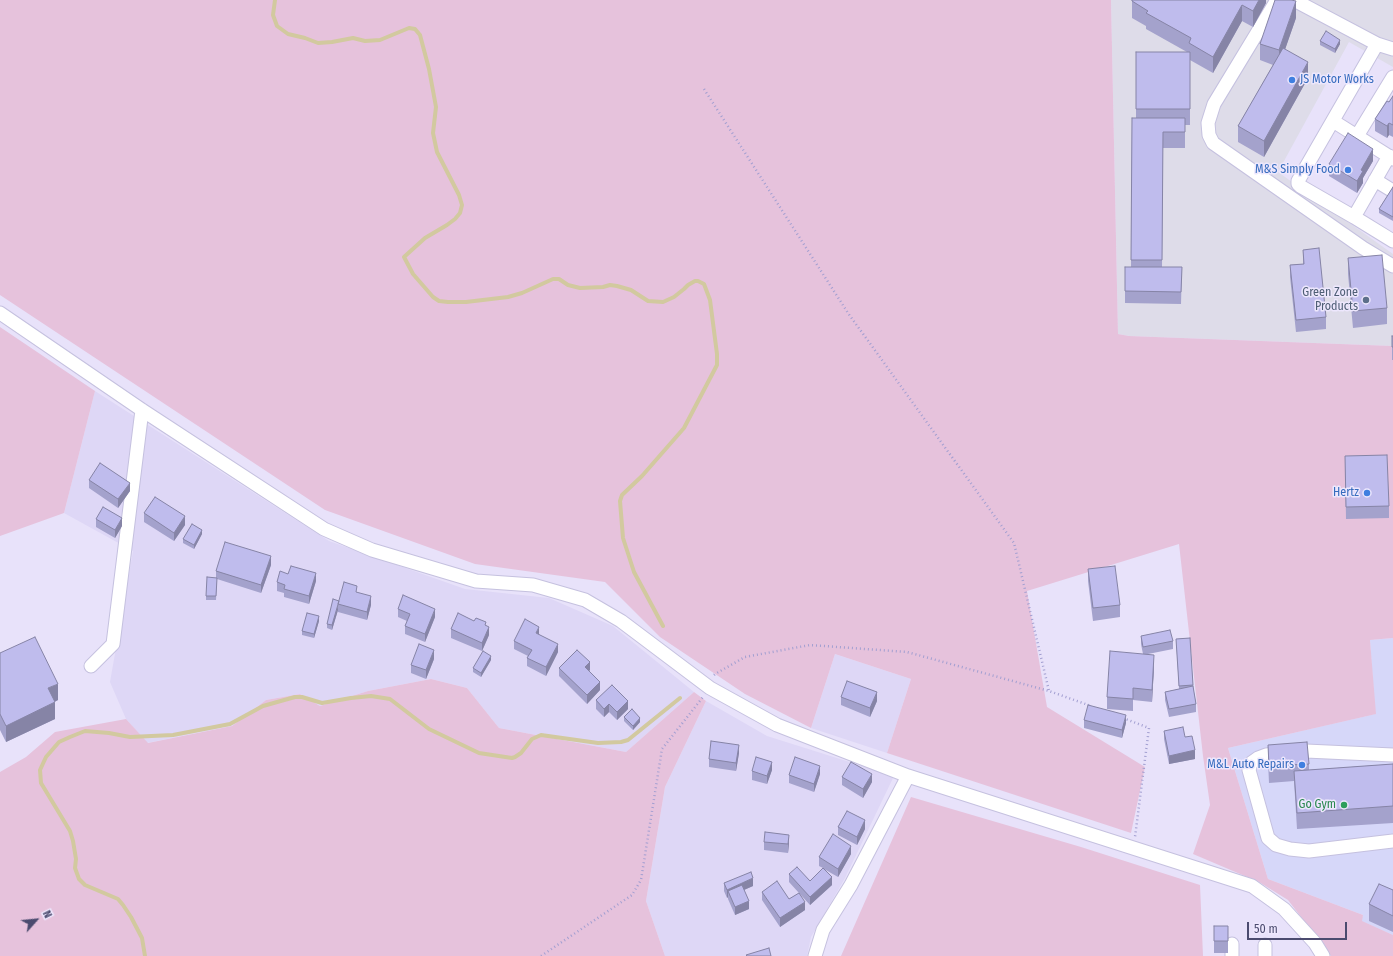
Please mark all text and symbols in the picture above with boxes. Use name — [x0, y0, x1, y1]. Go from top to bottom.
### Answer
place label: JS Motor Works — [1300, 73, 1374, 87]
marker: JS Motor Works — [1287, 75, 1297, 85]
place label: M&S Simply Food — [1255, 163, 1340, 177]
marker: M&S Simply Food — [1343, 165, 1353, 175]
place label: Green Zone Products — [1302, 286, 1358, 314]
marker: Green Zone Products — [1361, 295, 1371, 305]
place label: Hertz — [1333, 486, 1359, 500]
marker: Hertz — [1362, 488, 1372, 498]
place label: M&L Auto Repairs — [1207, 758, 1294, 772]
marker: M&L Auto Repairs — [1297, 760, 1307, 770]
place label: Go Gym — [1299, 798, 1336, 812]
marker: Go Gym — [1339, 800, 1349, 810]
north arrow — [16, 900, 56, 940]
text: N — [40, 908, 54, 920]
scale bar — [1249, 914, 1349, 940]
text: 50 m — [1254, 922, 1278, 936]

